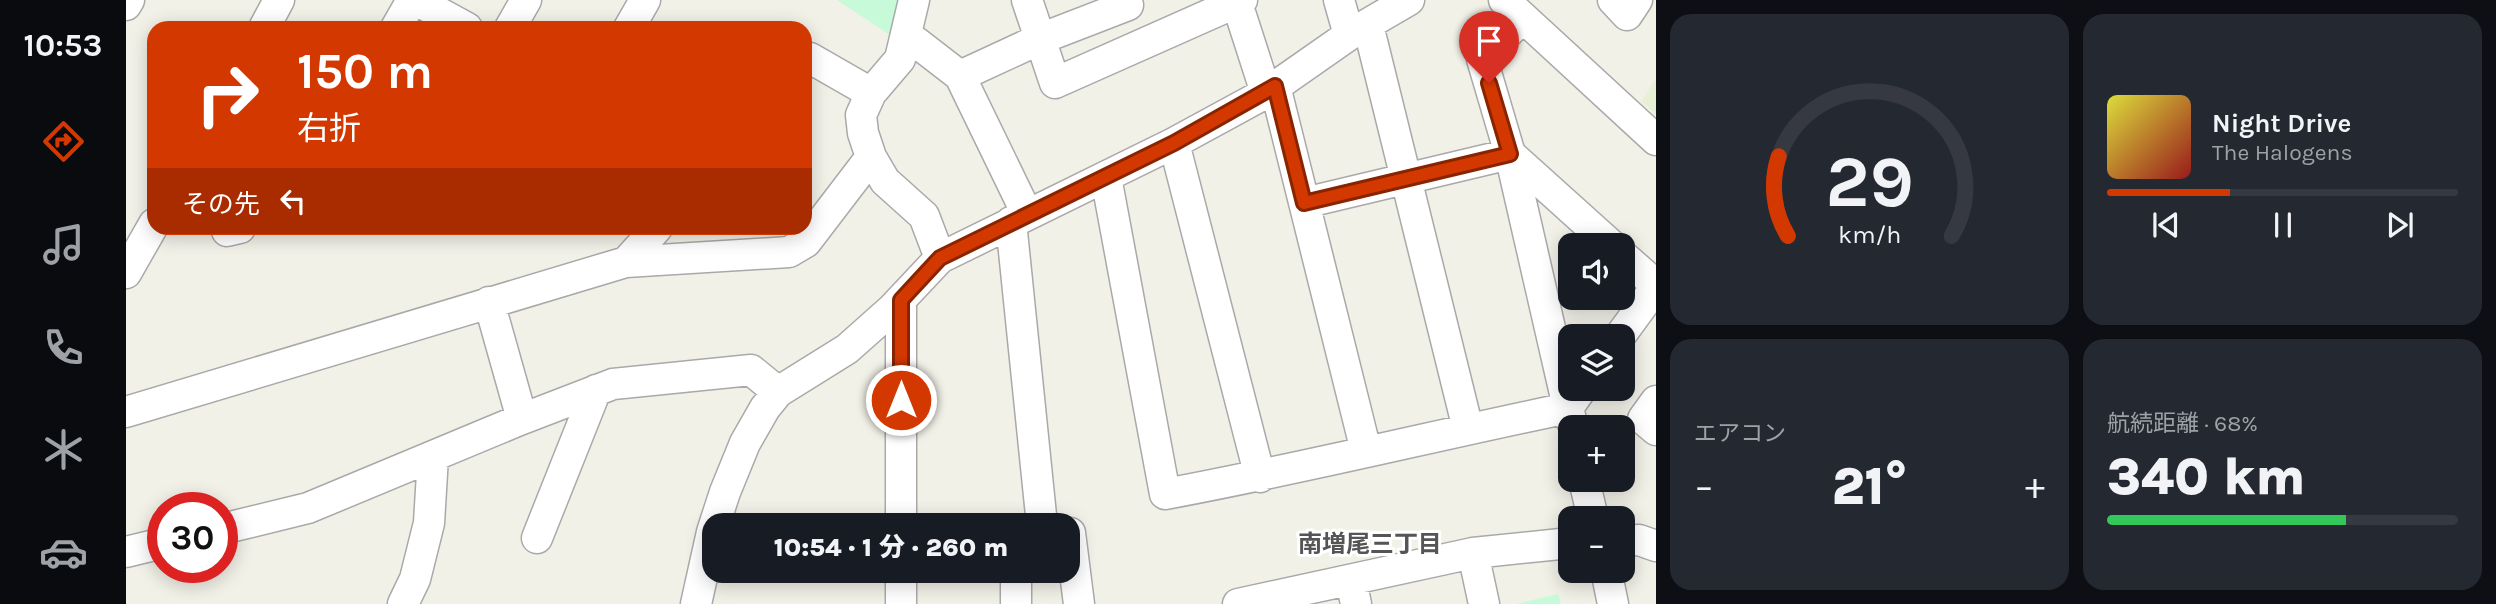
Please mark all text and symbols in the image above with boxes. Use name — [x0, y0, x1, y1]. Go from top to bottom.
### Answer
pin — [1459, 11, 1519, 83]
icon: arrive — [1470, 22, 1508, 60]
text: 10:53 — [24, 27, 102, 64]
text: 150 m — [297, 43, 433, 100]
icon: right — [182, 49, 273, 140]
text: Night Drive — [2212, 108, 2351, 139]
text: 右折 — [297, 110, 361, 147]
icon: directions — [39, 117, 88, 166]
text: 29 — [1825, 139, 1914, 224]
text: The Halogens — [2212, 139, 2352, 166]
icon: left — [274, 182, 312, 220]
text: その先 — [182, 189, 260, 220]
icon: previous — [2147, 206, 2185, 244]
icon: pause — [2264, 206, 2302, 244]
icon: next — [2381, 206, 2419, 244]
icon: music — [39, 220, 88, 269]
text: km/h — [1838, 220, 1901, 249]
map controls — [1558, 233, 1635, 583]
button: sound — [1558, 233, 1635, 310]
icon: phone — [39, 323, 88, 372]
button: layers — [1558, 324, 1635, 401]
position arrow — [864, 363, 938, 437]
text: 航続距離 · 68% — [2107, 410, 2258, 437]
button: + — [1558, 415, 1635, 492]
text: エアコン — [1694, 420, 1786, 447]
icon: climate — [39, 425, 88, 474]
text: 340 km — [2107, 446, 2305, 507]
text: 21° — [1832, 456, 1907, 517]
text: − — [1694, 464, 1714, 509]
text: + — [2025, 464, 2045, 509]
speed limit sign: 30 — [147, 492, 238, 583]
button: − — [1558, 506, 1635, 583]
icon: car — [39, 528, 88, 577]
district label: 南増尾三丁目 — [1298, 530, 1442, 558]
text: 10:54 · 1 分 · 260 m — [774, 532, 1008, 563]

